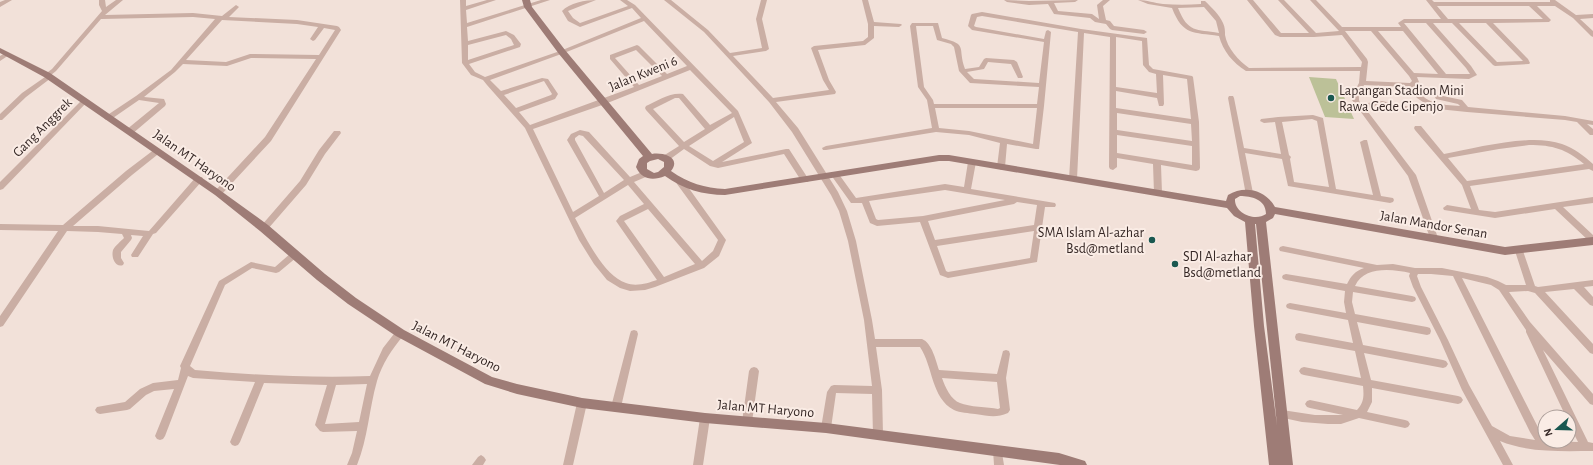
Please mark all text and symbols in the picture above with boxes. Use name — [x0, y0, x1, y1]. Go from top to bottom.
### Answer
street label: Jalan Kweni 6 — [607, 54, 680, 94]
place label: Lapangan Stadion Mini Rawa Gede Cipenjo — [1339, 84, 1464, 114]
marker: Lapangan Stadion Mini Rawa Gede Cipenjo — [1326, 93, 1336, 103]
street label: Gang Anggrek — [10, 95, 75, 160]
street label: Jalan MT Haryono — [151, 127, 238, 194]
street label: Jalan Mandor Senan — [1379, 209, 1489, 241]
place label: SMA Islam Al-azhar Bsd@metland — [1038, 226, 1144, 256]
marker: SMA Islam Al-azhar Bsd@metland — [1147, 235, 1157, 245]
place label: SDI Al-azhar Bsd@metland — [1183, 250, 1261, 280]
marker: SDI Al-azhar Bsd@metland — [1170, 259, 1180, 269]
street label: Jalan MT Haryono — [410, 319, 503, 375]
street label: Jalan MT Haryono — [717, 398, 815, 420]
north arrow — [1537, 409, 1577, 449]
text: N — [1542, 427, 1555, 438]

